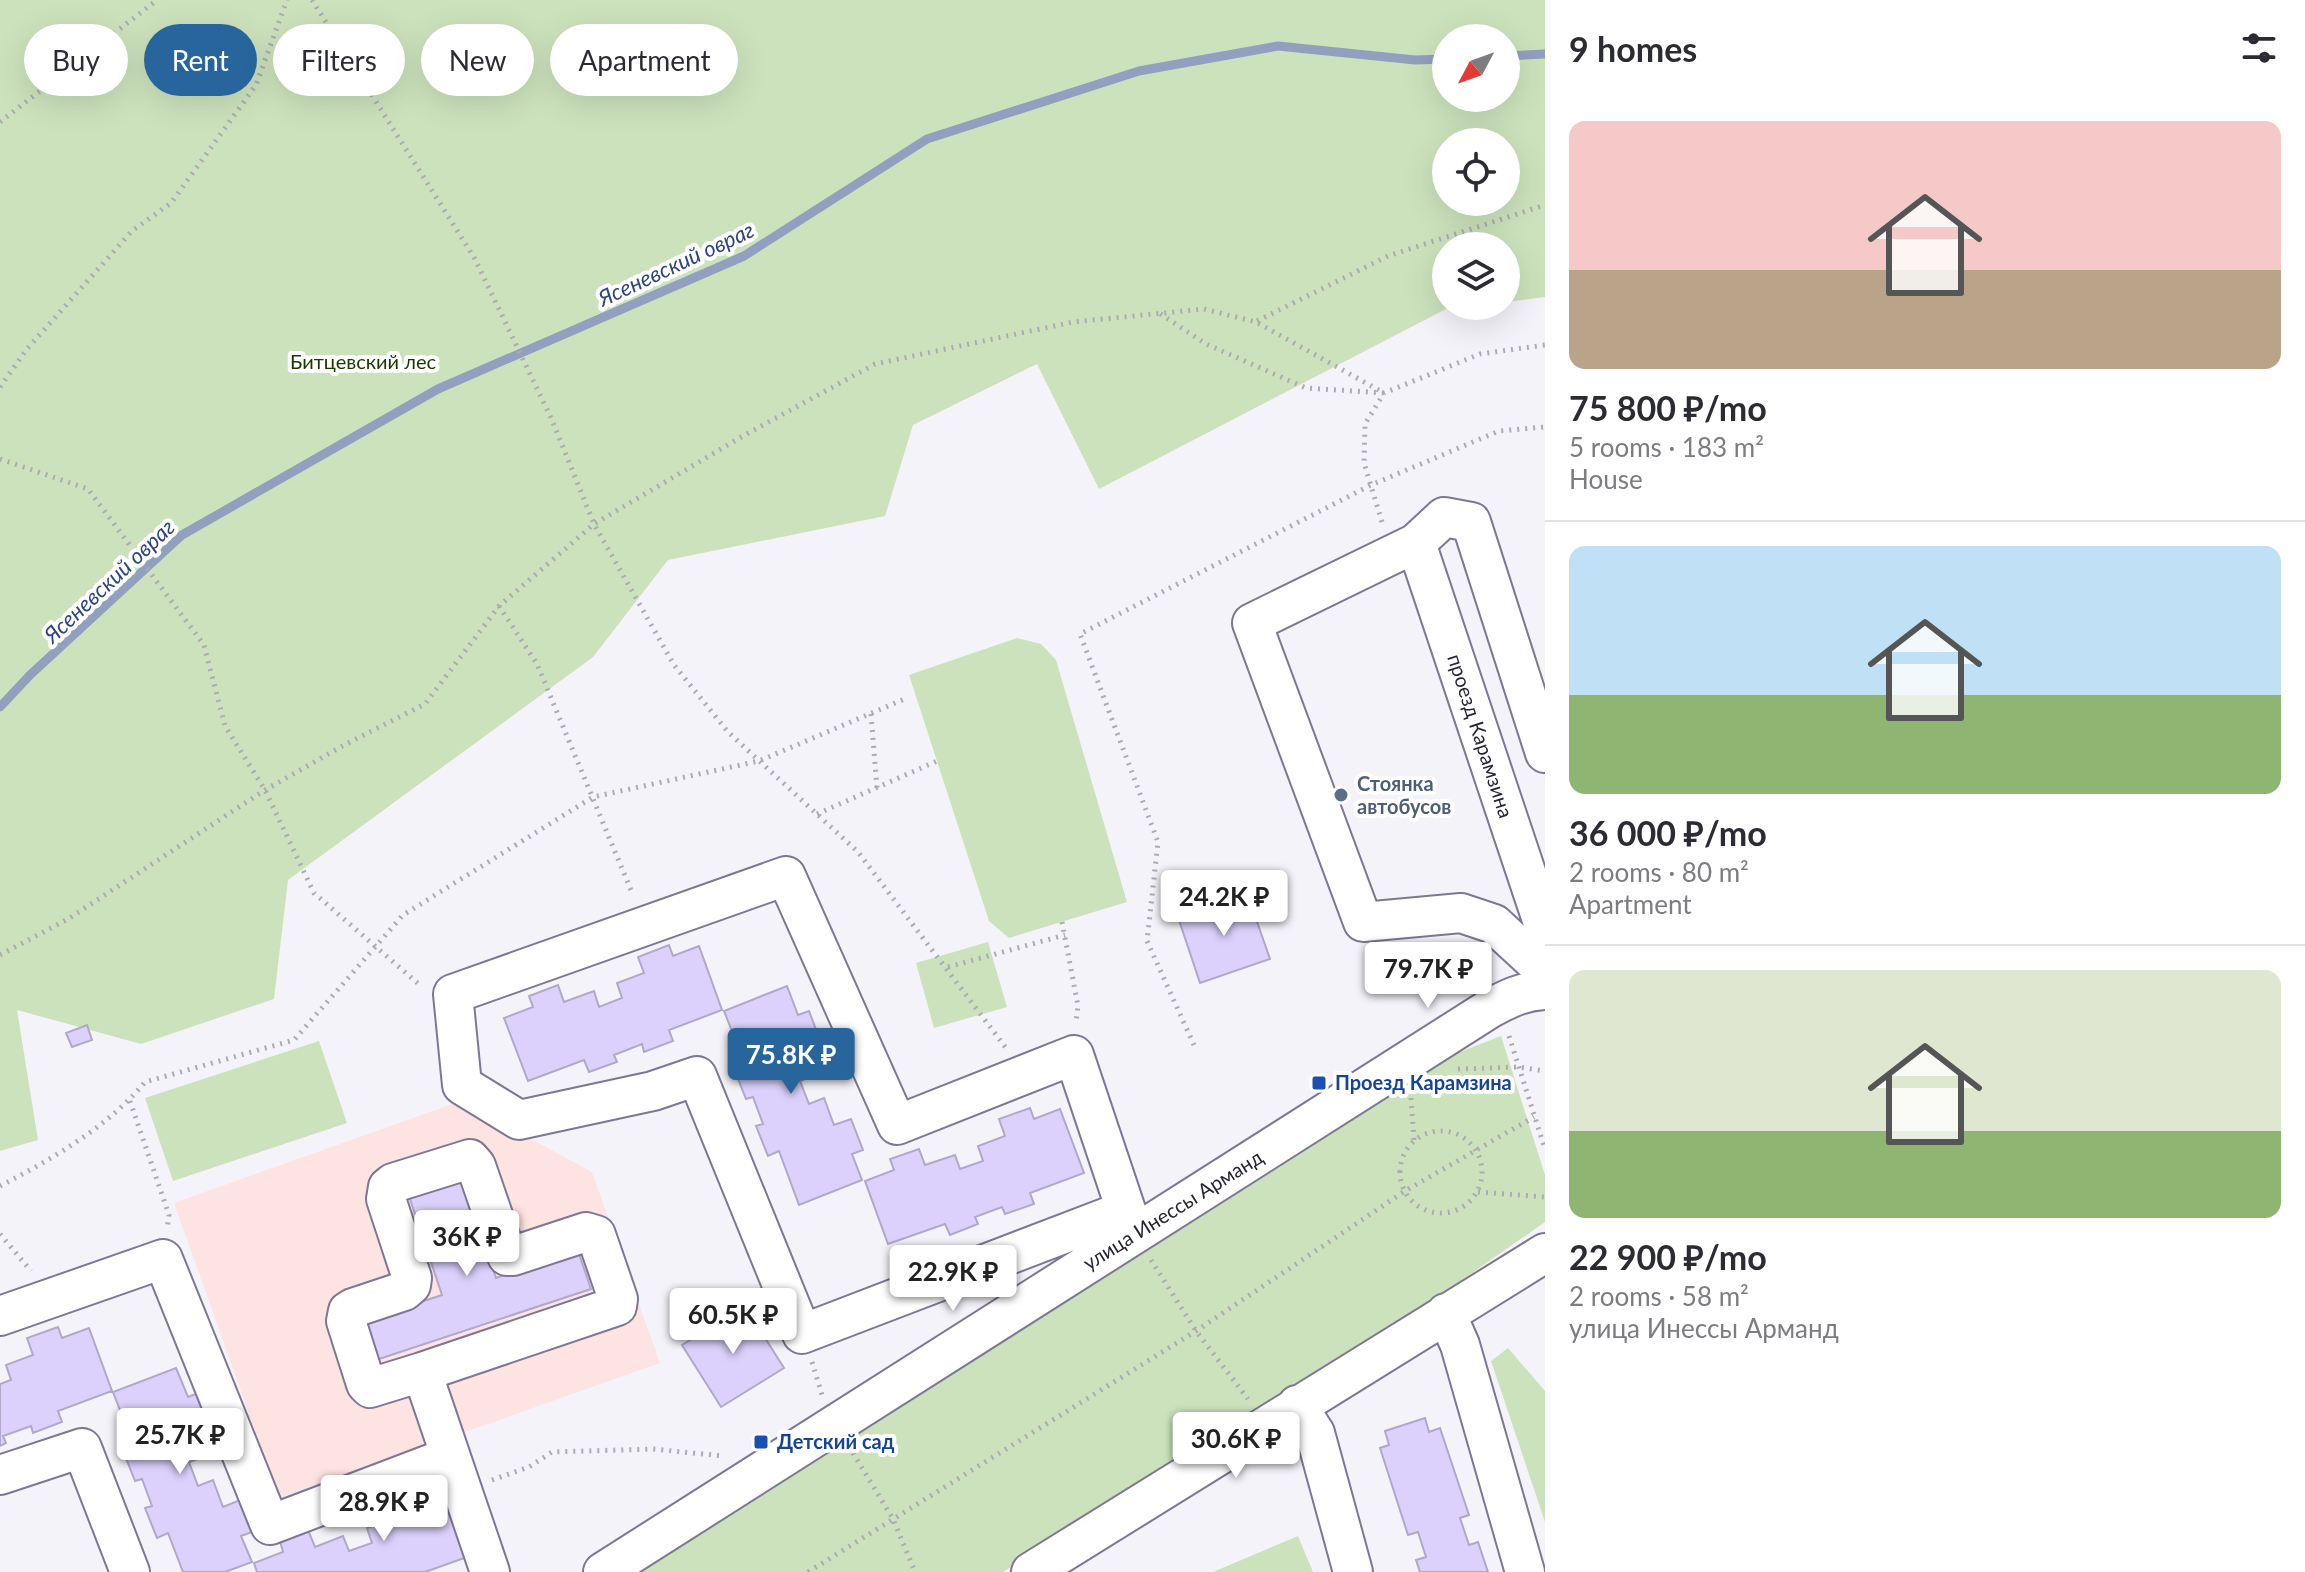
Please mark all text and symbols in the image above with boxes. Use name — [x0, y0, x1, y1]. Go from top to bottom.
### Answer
chip: Buy — [24, 24, 128, 96]
chip: Rent — [144, 24, 257, 96]
chip: Filters — [273, 24, 405, 96]
chip: New — [421, 24, 534, 96]
chip: Apartment — [550, 24, 738, 96]
north arrow — [1432, 24, 1520, 112]
map controls — [1432, 24, 1520, 320]
icon: filters — [2237, 26, 2281, 70]
text: 9 homes — [1569, 28, 1697, 69]
button: locate — [1432, 128, 1520, 216]
icon: home — [1853, 173, 1997, 317]
water label: Ясеневский овраг — [593, 216, 758, 312]
button: layers — [1432, 232, 1520, 320]
park label: Битцевский лес — [290, 349, 436, 373]
text: 75 800 ₽/mo — [1569, 387, 1767, 428]
text: 5 rooms · 183 m² — [1569, 431, 1764, 463]
text: House — [1569, 463, 1643, 495]
water label: Ясеневский овраг — [37, 513, 180, 649]
icon: home — [1853, 598, 1997, 742]
street label: проезд Карамзина — [1443, 651, 1519, 821]
place label: Стоянка автобусов — [1357, 771, 1451, 818]
marker: Стоянка автобусов — [1332, 786, 1350, 804]
text: 36 000 ₽/mo — [1569, 812, 1767, 853]
text: 2 rooms · 80 m² — [1569, 856, 1749, 888]
pin: 24.2K ₽ — [1150, 870, 1298, 938]
text: 24.2K ₽ — [1179, 880, 1269, 912]
text: Apartment — [1569, 888, 1692, 920]
pin: 79.7K ₽ — [1354, 942, 1502, 1010]
text: 79.7K ₽ — [1383, 952, 1473, 984]
icon: home — [1853, 1022, 1997, 1166]
pin: 75.8K ₽ — [717, 1028, 865, 1096]
text: 75.8K ₽ — [746, 1038, 836, 1070]
place label: Проезд Карамзина — [1335, 1070, 1512, 1094]
marker: Проезд Карамзина — [1310, 1074, 1328, 1092]
street label: улица Инессы Арманд — [1078, 1144, 1267, 1274]
pin: 36K ₽ — [411, 1210, 523, 1278]
text: 36K ₽ — [432, 1220, 502, 1252]
text: 22 900 ₽/mo — [1569, 1236, 1767, 1277]
pin: 22.9K ₽ — [879, 1245, 1027, 1313]
text: 22.9K ₽ — [908, 1255, 998, 1287]
text: 2 rooms · 58 m² — [1569, 1280, 1749, 1312]
pin: 60.5K ₽ — [659, 1288, 807, 1356]
text: 60.5K ₽ — [688, 1298, 778, 1330]
text: улица Инессы Арманд — [1569, 1312, 1839, 1344]
pin: 25.7K ₽ — [106, 1408, 254, 1476]
pin: 30.6K ₽ — [1162, 1412, 1310, 1480]
text: 25.7K ₽ — [135, 1418, 225, 1450]
text: 30.6K ₽ — [1191, 1422, 1281, 1454]
place label: Детский сад — [777, 1429, 895, 1453]
marker: Детский сад — [752, 1433, 770, 1451]
pin: 28.9K ₽ — [310, 1475, 458, 1543]
text: 28.9K ₽ — [339, 1485, 429, 1517]

